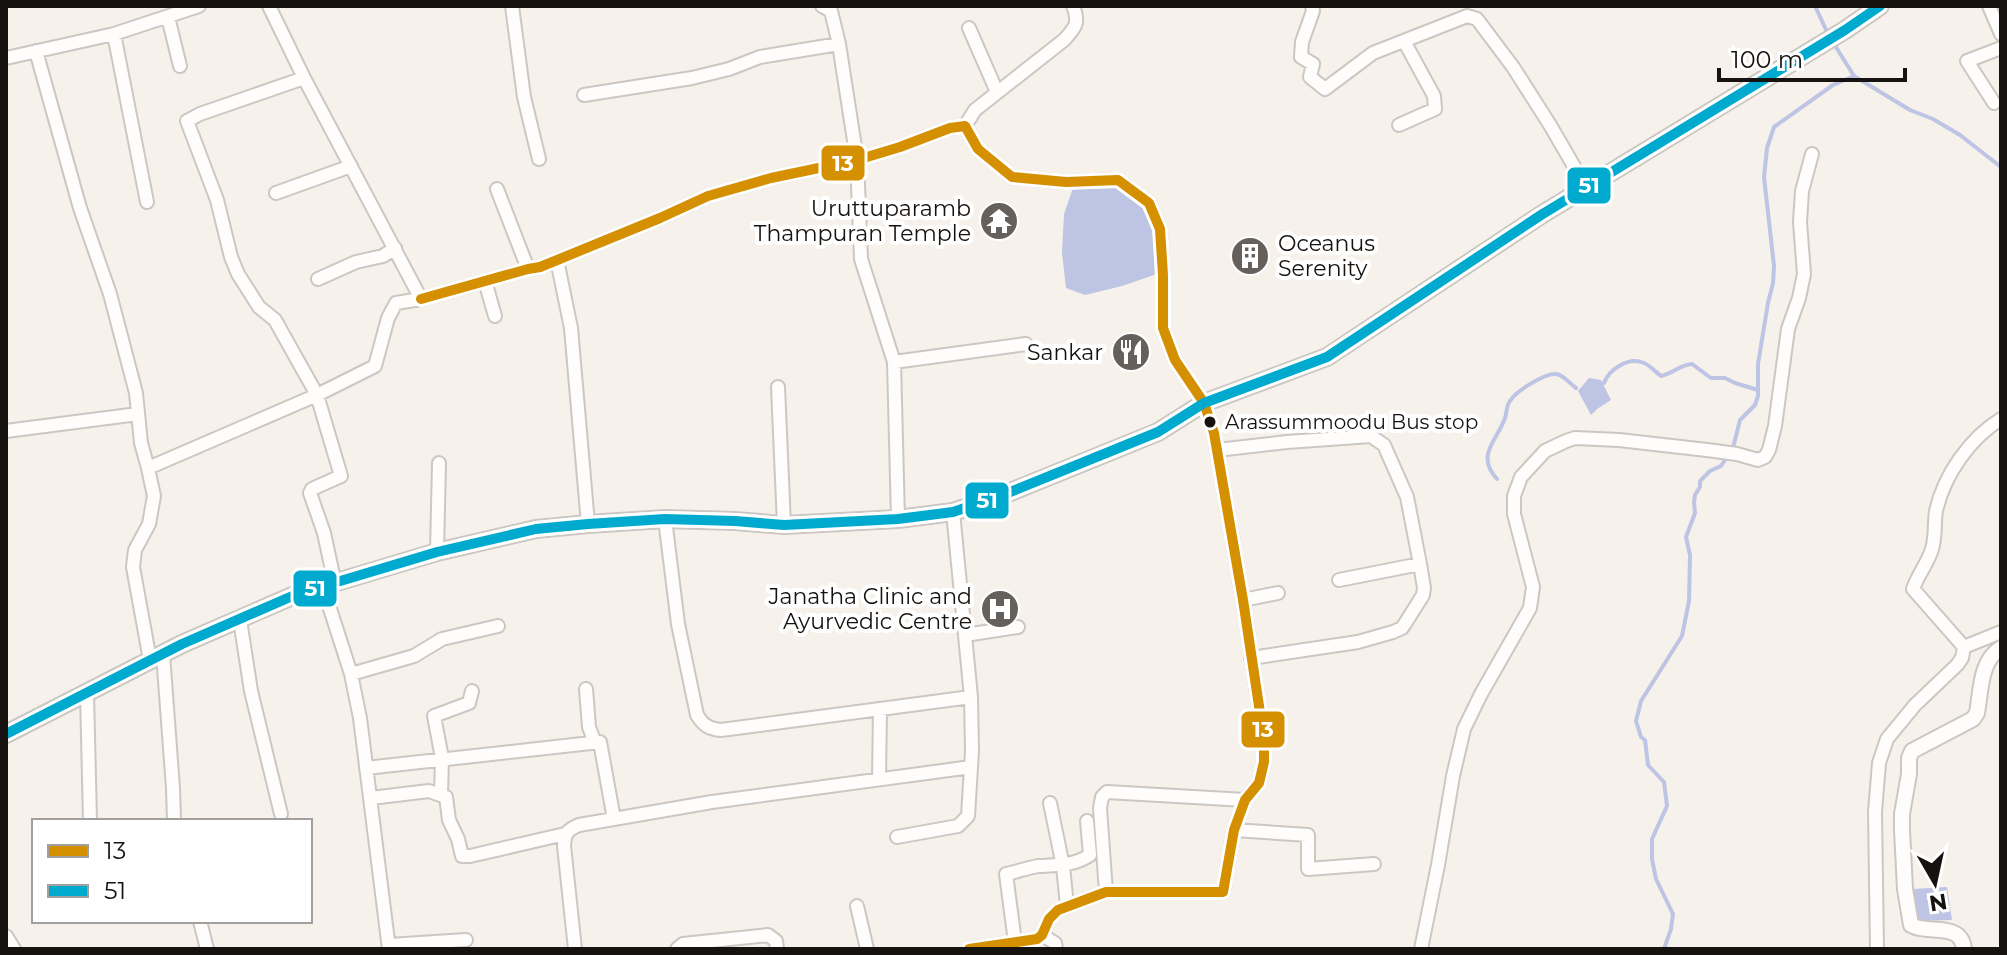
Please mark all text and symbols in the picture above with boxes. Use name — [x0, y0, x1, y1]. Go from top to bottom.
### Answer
scale bar — [1719, 32, 1905, 82]
text: 100 m — [1731, 45, 1803, 74]
line badge: 13 — [820, 144, 866, 182]
text: 13 — [832, 150, 854, 177]
line badge: 51 — [1566, 166, 1612, 205]
text: 51 — [1578, 172, 1600, 199]
place label: Uruttuparamb Thampuran Temple — [754, 195, 971, 247]
temple icon: Uruttuparamb Thampuran Temple — [978, 200, 1020, 242]
place label: Oceanus Serenity — [1278, 230, 1375, 282]
building icon: Oceanus Serenity — [1229, 235, 1271, 277]
restaurant icon: Sankar — [1110, 331, 1152, 373]
place label: Sankar — [1027, 339, 1103, 366]
place label: Arassummoodu Bus stop — [1225, 410, 1478, 434]
marker: Arassummoodu Bus stop — [1202, 414, 1218, 430]
line badge: 51 — [964, 481, 1010, 520]
text: 51 — [976, 487, 998, 514]
line badge: 51 — [292, 569, 338, 608]
text: 51 — [304, 575, 326, 602]
place label: Janatha Clinic and Ayurvedic Centre — [767, 583, 972, 635]
hospital icon: Janatha Clinic and Ayurvedic Centre — [979, 588, 1021, 630]
line badge: 13 — [1240, 710, 1286, 749]
text: 13 — [1252, 716, 1274, 743]
legend — [32, 819, 312, 923]
text: 13 — [104, 836, 126, 865]
north arrow — [1895, 843, 1975, 923]
text: 51 — [104, 876, 126, 905]
text: N — [1927, 888, 1949, 917]

